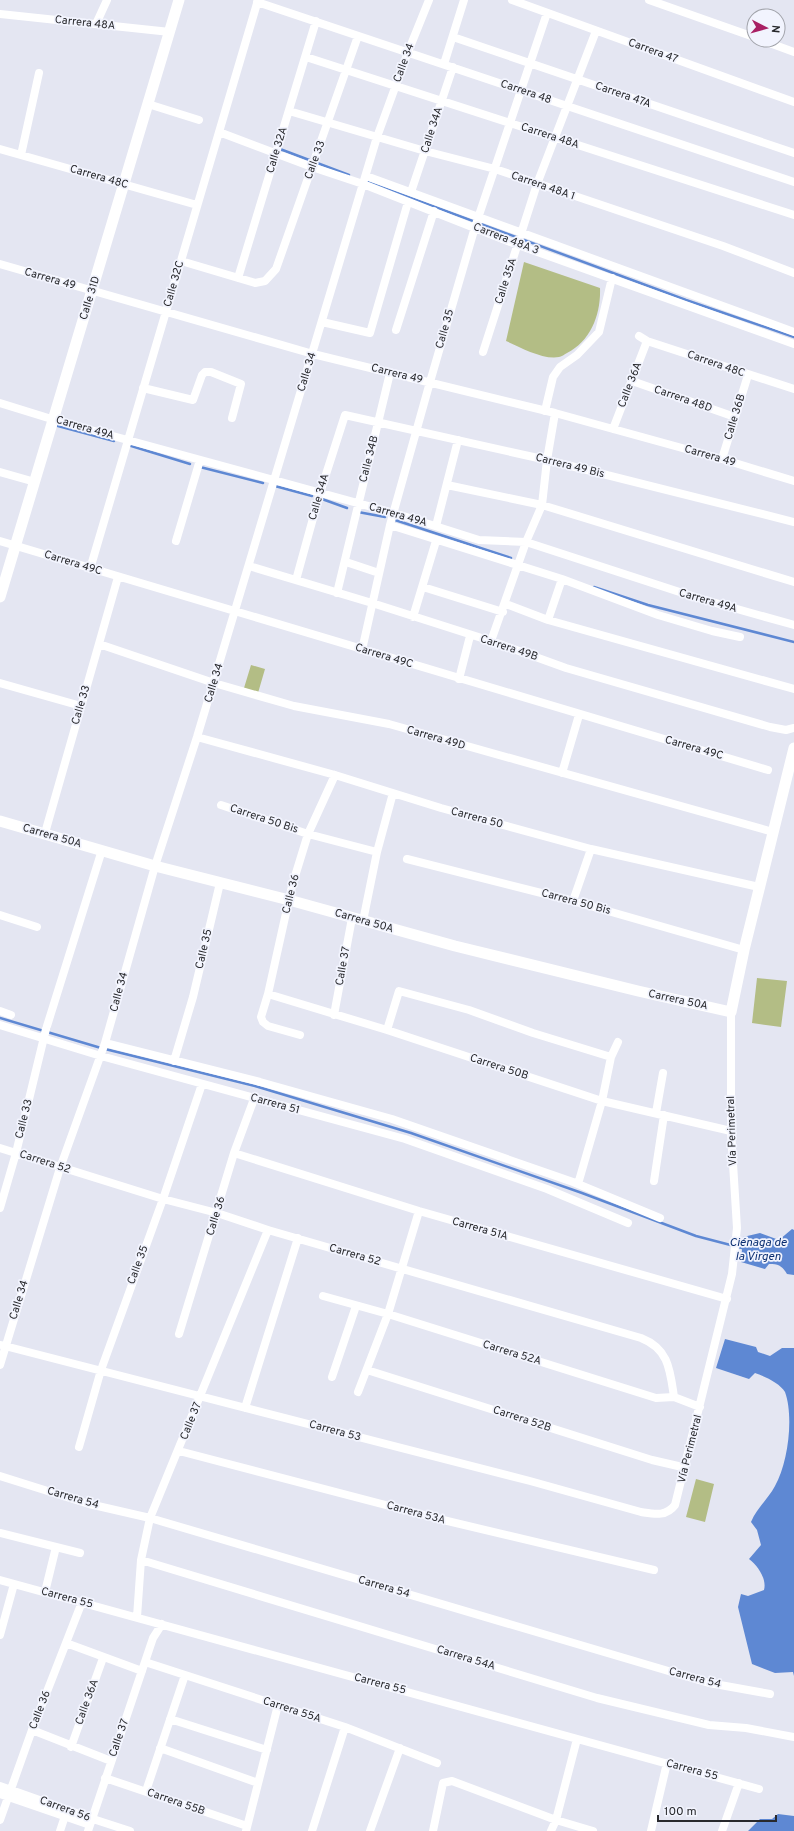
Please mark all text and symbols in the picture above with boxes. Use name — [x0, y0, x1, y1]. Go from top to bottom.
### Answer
north arrow — [746, 8, 786, 48]
street label: Carrera 48A — [54, 13, 116, 33]
text: N — [768, 24, 782, 34]
street label: Carrera 47 — [626, 35, 680, 67]
street label: Calle 34 — [390, 41, 418, 84]
street label: Carrera 48 — [499, 77, 553, 107]
street label: Carrera 47A — [593, 79, 653, 111]
street label: Calle 34A — [418, 105, 446, 155]
street label: Carrera 48A — [519, 120, 581, 152]
street label: Calle 32A — [263, 125, 291, 175]
street label: Calle 33 — [302, 139, 328, 181]
street label: Carrera 48C — [68, 162, 130, 192]
street label: Carrera 48A 1 — [509, 168, 577, 204]
street label: Carrera 48A 3 — [471, 220, 541, 258]
street label: Calle 35A — [492, 256, 520, 306]
street label: Calle 32C — [161, 259, 187, 309]
street label: Carrera 49 — [23, 265, 77, 293]
street label: Calle 31D — [77, 274, 103, 322]
street label: Calle 35 — [433, 307, 457, 350]
street label: Carrera 48C — [685, 348, 747, 380]
street label: Calle 34 — [294, 350, 320, 393]
street label: Calle 36A — [615, 360, 645, 410]
street label: Carrera 49 — [370, 361, 424, 387]
street label: Carrera 48D — [652, 382, 714, 416]
street label: Calle 36B — [721, 392, 749, 442]
street label: Carrera 49A — [54, 413, 116, 443]
street label: Calle 34B — [356, 434, 382, 484]
street label: Carrera 49 — [683, 442, 737, 470]
street label: Carrera 49 Bis — [534, 451, 606, 481]
street label: Calle 34A — [306, 472, 332, 522]
street label: Carrera 49A — [367, 500, 429, 530]
street label: Carrera 49C — [42, 548, 104, 578]
street label: Carrera 49A — [677, 586, 739, 616]
street label: Carrera 49B — [478, 632, 540, 664]
street label: Carrera 49C — [353, 641, 415, 671]
street label: Calle 34 — [201, 661, 227, 704]
street label: Calle 33 — [69, 684, 93, 726]
street label: Carrera 49D — [405, 723, 467, 753]
street label: Carrera 49C — [663, 733, 725, 763]
street label: Carrera 50 Bis — [228, 801, 300, 837]
street label: Carrera 50 — [449, 804, 505, 832]
street label: Carrera 50A — [21, 821, 83, 851]
street label: Calle 36 — [279, 873, 303, 915]
street label: Carrera 50 Bis — [540, 886, 612, 918]
street label: Carrera 50A — [333, 906, 395, 936]
street label: Calle 35 — [193, 927, 215, 970]
street label: Calle 37 — [333, 945, 353, 987]
street label: Calle 34 — [107, 970, 131, 1013]
street label: Carrera 50A — [647, 987, 709, 1013]
street label: Carrera 50B — [468, 1051, 530, 1083]
street label: Carrera 51 — [249, 1091, 301, 1117]
street label: Vía Perimetral — [724, 1096, 740, 1166]
street label: Calle 33 — [12, 1098, 36, 1140]
street label: Carrera 52 — [18, 1147, 72, 1177]
street label: Calle 36 — [203, 1195, 229, 1237]
street label: Carrera 51A — [450, 1214, 510, 1244]
water label: Ciénaga de la Virgen — [729, 1235, 788, 1265]
street label: Carrera 52 — [327, 1241, 383, 1269]
street label: Calle 35 — [124, 1243, 152, 1286]
street label: Calle 34 — [6, 1278, 32, 1321]
street label: Carrera 52A — [481, 1337, 543, 1369]
street label: Calle 37 — [177, 1400, 205, 1442]
street label: Carrera 52B — [491, 1403, 553, 1435]
street label: Vía Perimetral — [675, 1413, 705, 1485]
street label: Carrera 53 — [308, 1417, 362, 1445]
street label: Carrera 54 — [45, 1484, 101, 1512]
street label: Carrera 53A — [385, 1498, 447, 1528]
street label: Carrera 54 — [356, 1573, 412, 1601]
street label: Carrera 55 — [39, 1584, 95, 1612]
street label: Carrera 54A — [435, 1642, 497, 1674]
street label: Carrera 54 — [667, 1664, 723, 1692]
street label: Carrera 55 — [352, 1670, 408, 1698]
street label: Calle 36A — [72, 1677, 102, 1727]
street label: Calle 36 — [26, 1689, 54, 1731]
street label: Carrera 55A — [261, 1694, 323, 1726]
street label: Calle 37 — [106, 1717, 132, 1759]
street label: Carrera 55 — [664, 1756, 720, 1784]
street label: Carrera 55B — [145, 1786, 207, 1818]
street label: Carrera 56 — [38, 1793, 92, 1825]
scale bar — [658, 1797, 776, 1823]
text: 100 m — [664, 1804, 697, 1820]

